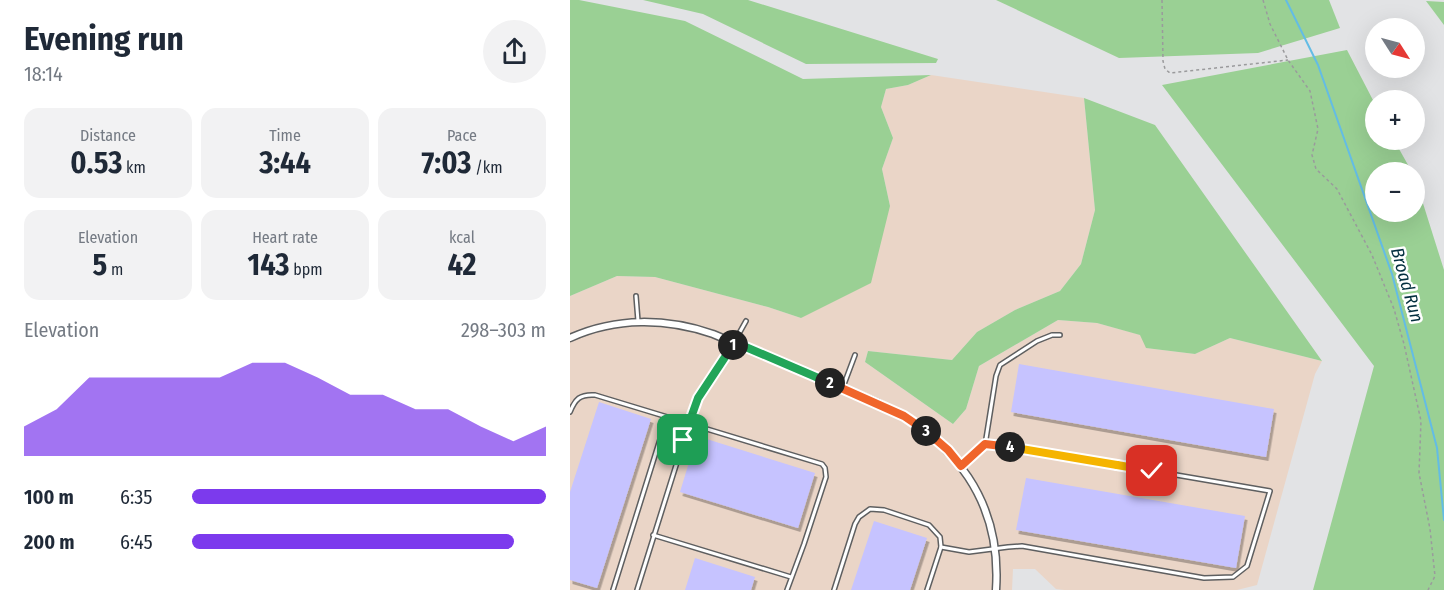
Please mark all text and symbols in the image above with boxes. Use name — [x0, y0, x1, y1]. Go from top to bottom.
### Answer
north arrow — [1365, 18, 1425, 78]
map controls — [1365, 18, 1425, 222]
text: Evening run — [24, 19, 184, 59]
button: share — [483, 20, 546, 83]
text: 18:14 — [24, 62, 63, 86]
button: + — [1365, 90, 1425, 150]
text: Distance — [80, 126, 136, 145]
text: Time — [269, 126, 301, 145]
text: Pace — [447, 126, 477, 145]
text: 0.53 — [70, 145, 122, 181]
text: 3:44 — [259, 145, 311, 181]
text: 7:03 — [422, 145, 471, 181]
text: km — [122, 158, 146, 177]
text: /km — [471, 158, 502, 177]
button: − — [1365, 162, 1425, 222]
text: Elevation — [78, 228, 138, 247]
text: Heart rate — [252, 228, 318, 247]
text: kcal — [449, 228, 475, 247]
water label: Broad Run — [1386, 245, 1428, 325]
text: 5 — [93, 247, 107, 283]
text: 143 — [247, 247, 289, 283]
text: 42 — [448, 247, 476, 283]
text: m — [107, 260, 123, 279]
text: bpm — [289, 260, 323, 279]
text: Elevation — [24, 318, 99, 342]
text: 298–303 m — [461, 318, 546, 342]
pin: 1 — [718, 330, 748, 360]
text: 1 — [730, 335, 736, 354]
pin: 2 — [815, 368, 845, 398]
text: 2 — [826, 373, 834, 392]
pin — [657, 414, 708, 465]
pin: 3 — [911, 416, 941, 446]
text: 3 — [922, 421, 930, 440]
icon: arrive — [666, 423, 699, 456]
pin: 4 — [995, 432, 1025, 462]
text: 4 — [1006, 437, 1014, 456]
pin — [1126, 445, 1177, 496]
icon: check — [1135, 454, 1168, 487]
text: 100 m — [24, 485, 74, 509]
text: 6:35 — [120, 485, 153, 509]
text: 200 m — [24, 530, 75, 554]
text: 6:45 — [120, 530, 153, 554]

